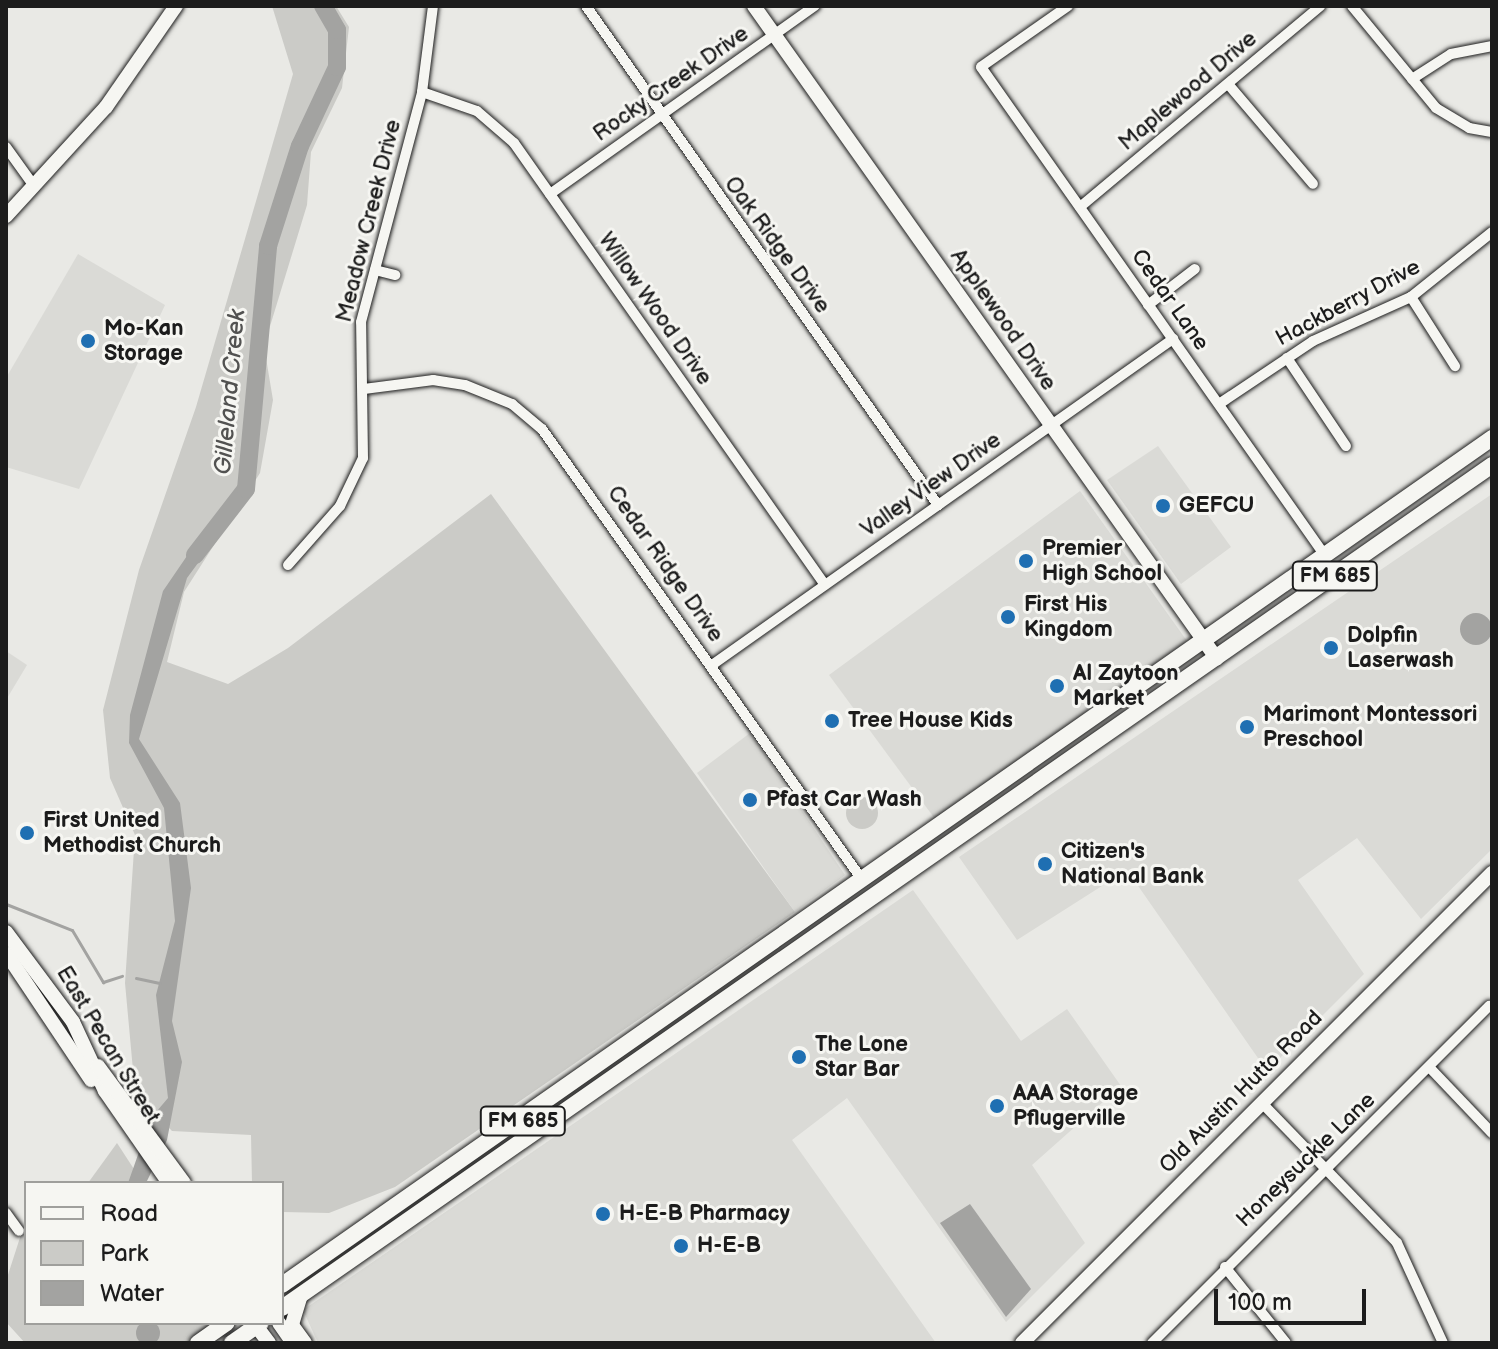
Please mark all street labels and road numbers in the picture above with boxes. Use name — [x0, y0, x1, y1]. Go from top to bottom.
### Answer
street label: Rocky Creek Drive — [588, 20, 754, 148]
street label: Maplewood Drive — [1114, 26, 1262, 156]
street label: Meadow Creek Drive — [331, 117, 407, 325]
street label: Oak Ridge Drive — [719, 172, 835, 318]
street label: Willow Wood Drive — [592, 227, 718, 391]
street label: Applewood Drive — [944, 244, 1062, 396]
street label: Cedar Lane — [1125, 244, 1215, 356]
street label: Hackberry Drive — [1271, 254, 1425, 352]
street label: Valley View Drive — [855, 426, 1007, 544]
street label: Cedar Ridge Drive — [601, 481, 729, 647]
road number: FM 685 — [1291, 560, 1379, 592]
street label: East Pecan Street — [50, 961, 166, 1129]
street label: Old Austin Hutto Road — [1154, 1005, 1328, 1179]
street label: Honeysuckle Lane — [1231, 1087, 1381, 1233]
road number: FM 685 — [479, 1105, 567, 1137]

